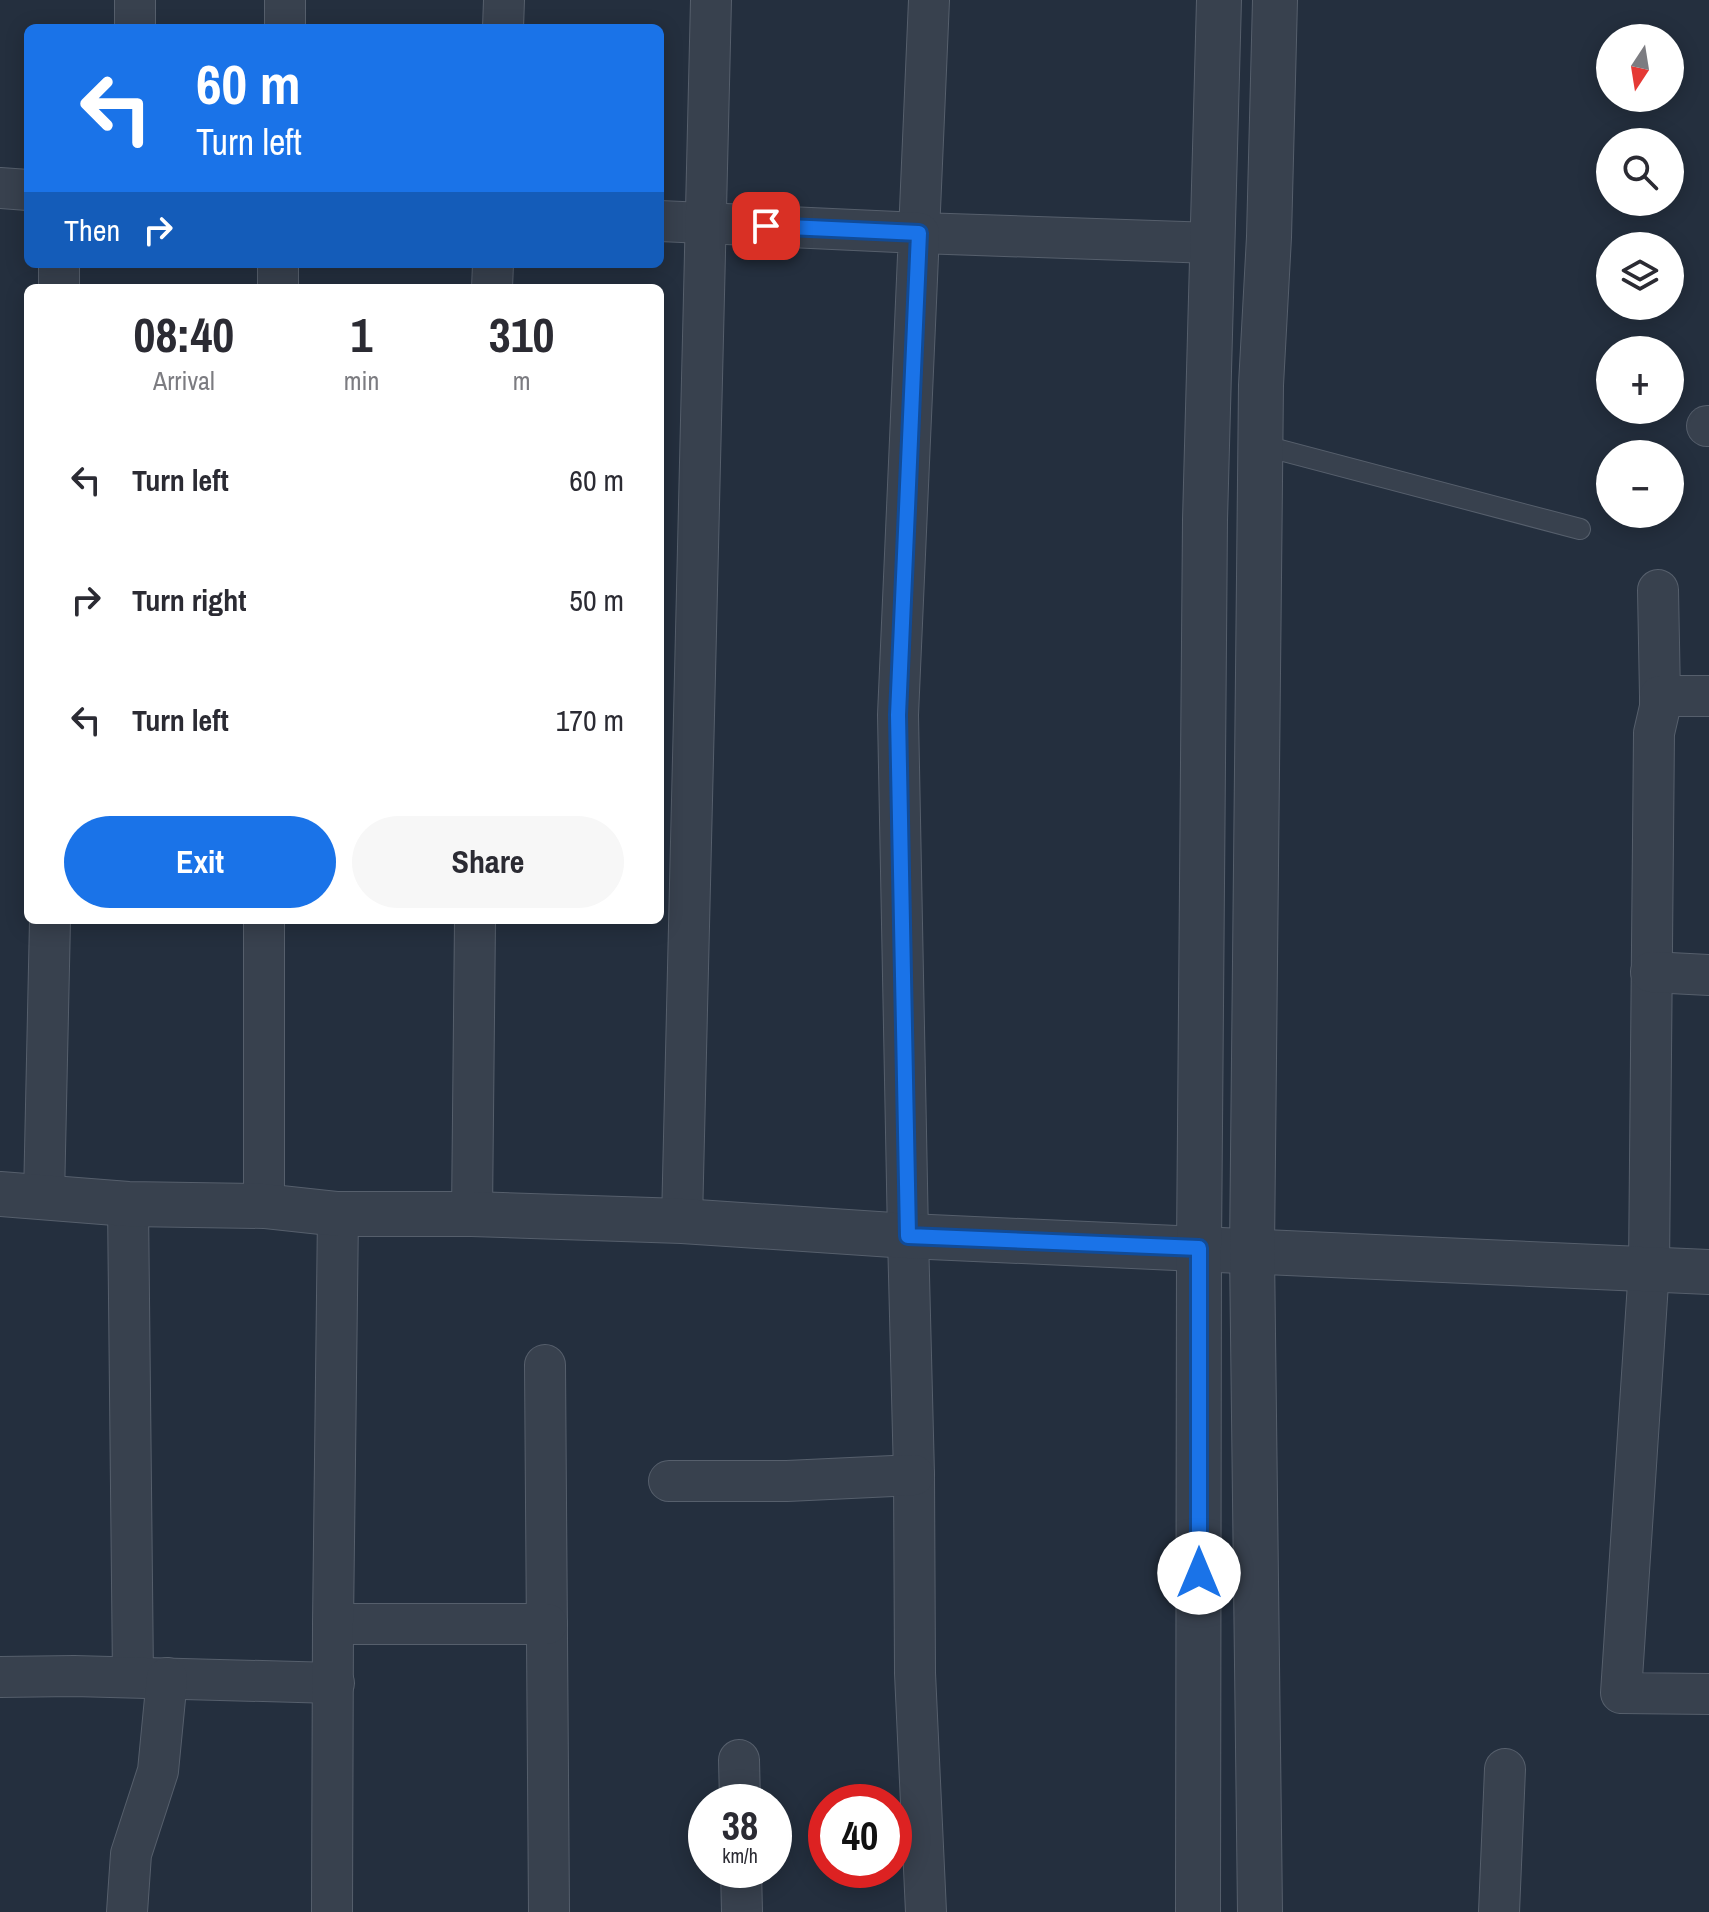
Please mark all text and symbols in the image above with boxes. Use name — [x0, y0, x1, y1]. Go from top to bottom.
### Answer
north arrow — [1596, 24, 1684, 112]
map controls — [1596, 24, 1684, 528]
text: 60 m — [196, 46, 301, 121]
icon: left — [64, 56, 168, 160]
text: Turn left — [196, 118, 302, 166]
button: search — [1596, 128, 1684, 216]
pin — [732, 192, 800, 260]
icon: arrive — [744, 204, 788, 248]
icon: right — [136, 208, 180, 252]
text: Then — [64, 210, 120, 250]
button: layers — [1596, 232, 1684, 320]
text: 08:40 — [134, 302, 234, 367]
text: 1 — [351, 302, 372, 367]
text: 310 — [489, 302, 554, 367]
button: + — [1596, 336, 1684, 424]
text: Arrival — [153, 363, 215, 398]
text: min — [344, 363, 379, 398]
text: m — [513, 363, 531, 398]
button: − — [1596, 440, 1684, 528]
icon: left — [64, 458, 108, 502]
text: Turn left — [132, 460, 229, 500]
text: 60 m — [569, 460, 624, 500]
icon: right — [64, 578, 108, 622]
text: Turn right — [132, 580, 246, 620]
text: 50 m — [569, 580, 624, 620]
icon: left — [64, 698, 108, 742]
text: Turn left — [132, 700, 229, 740]
text: 170 m — [556, 700, 624, 740]
button: Exit — [64, 816, 336, 908]
button: Share — [352, 816, 624, 908]
position arrow — [1157, 1531, 1241, 1615]
speed limit sign: 40 — [808, 1784, 912, 1888]
text: 38 — [722, 1799, 758, 1852]
text: km/h — [722, 1842, 758, 1869]

